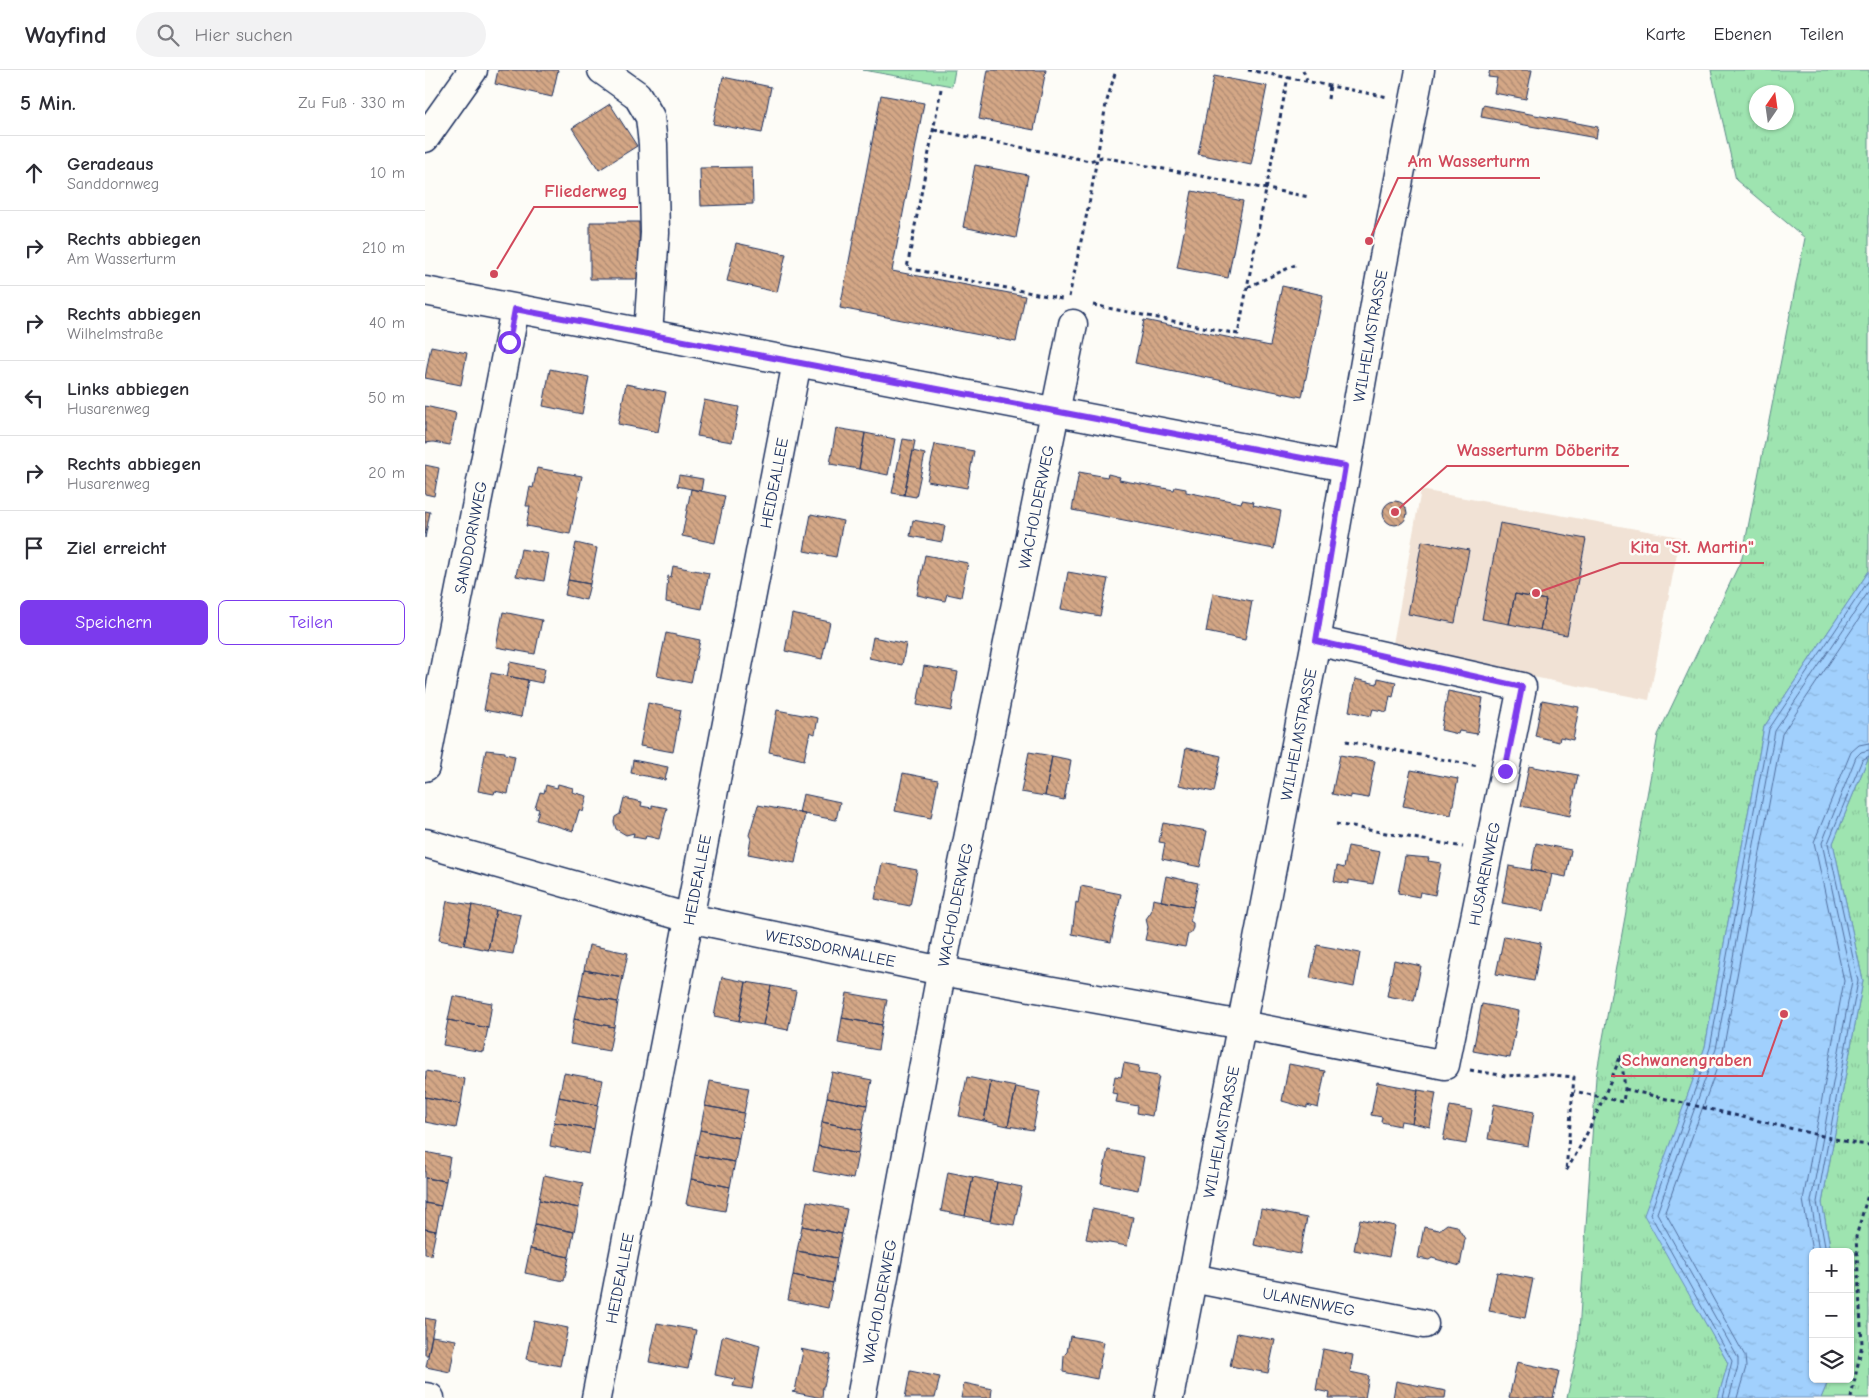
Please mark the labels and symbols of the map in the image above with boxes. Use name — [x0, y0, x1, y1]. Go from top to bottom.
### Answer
north arrow — [1749, 85, 1794, 130]
callout: Am Wasserturm — [1398, 145, 1540, 178]
text: Am Wasserturm — [1408, 151, 1530, 172]
callout: Fliederweg — [534, 174, 638, 207]
text: Fliederweg — [544, 181, 628, 202]
street label: WILHELMSTRASSE — [1350, 268, 1391, 404]
route start — [498, 331, 521, 354]
callout: Wasserturm Döberitz — [1447, 433, 1629, 466]
street label: HEIDEALLEE — [757, 436, 792, 530]
text: Wasserturm Döberitz — [1457, 440, 1619, 461]
street label: WACHOLDERWEG — [1015, 444, 1058, 571]
street label: SANDDORNWEG — [451, 480, 491, 595]
callout: Kita "St. Martin" — [1620, 530, 1764, 563]
text: Kita "St. Martin" — [1630, 537, 1754, 558]
street label: WILHELMSTRASSE — [1277, 667, 1321, 802]
route end — [1494, 760, 1517, 783]
street label: HUSARENWEG — [1466, 820, 1504, 927]
street label: HEIDEALLEE — [680, 833, 715, 927]
street label: WACHOLDERWEG — [934, 841, 977, 969]
street label: WEISSDORNALLEE — [764, 926, 897, 971]
callout: Schwanengraben — [1611, 1043, 1762, 1076]
text: Schwanengraben — [1622, 1050, 1752, 1071]
street label: WILHELMSTRASSE — [1200, 1064, 1243, 1200]
street label: HEIDEALLEE — [603, 1231, 638, 1325]
street label: WACHOLDERWEG — [860, 1238, 901, 1366]
street label: ULANENWEG — [1261, 1284, 1356, 1320]

